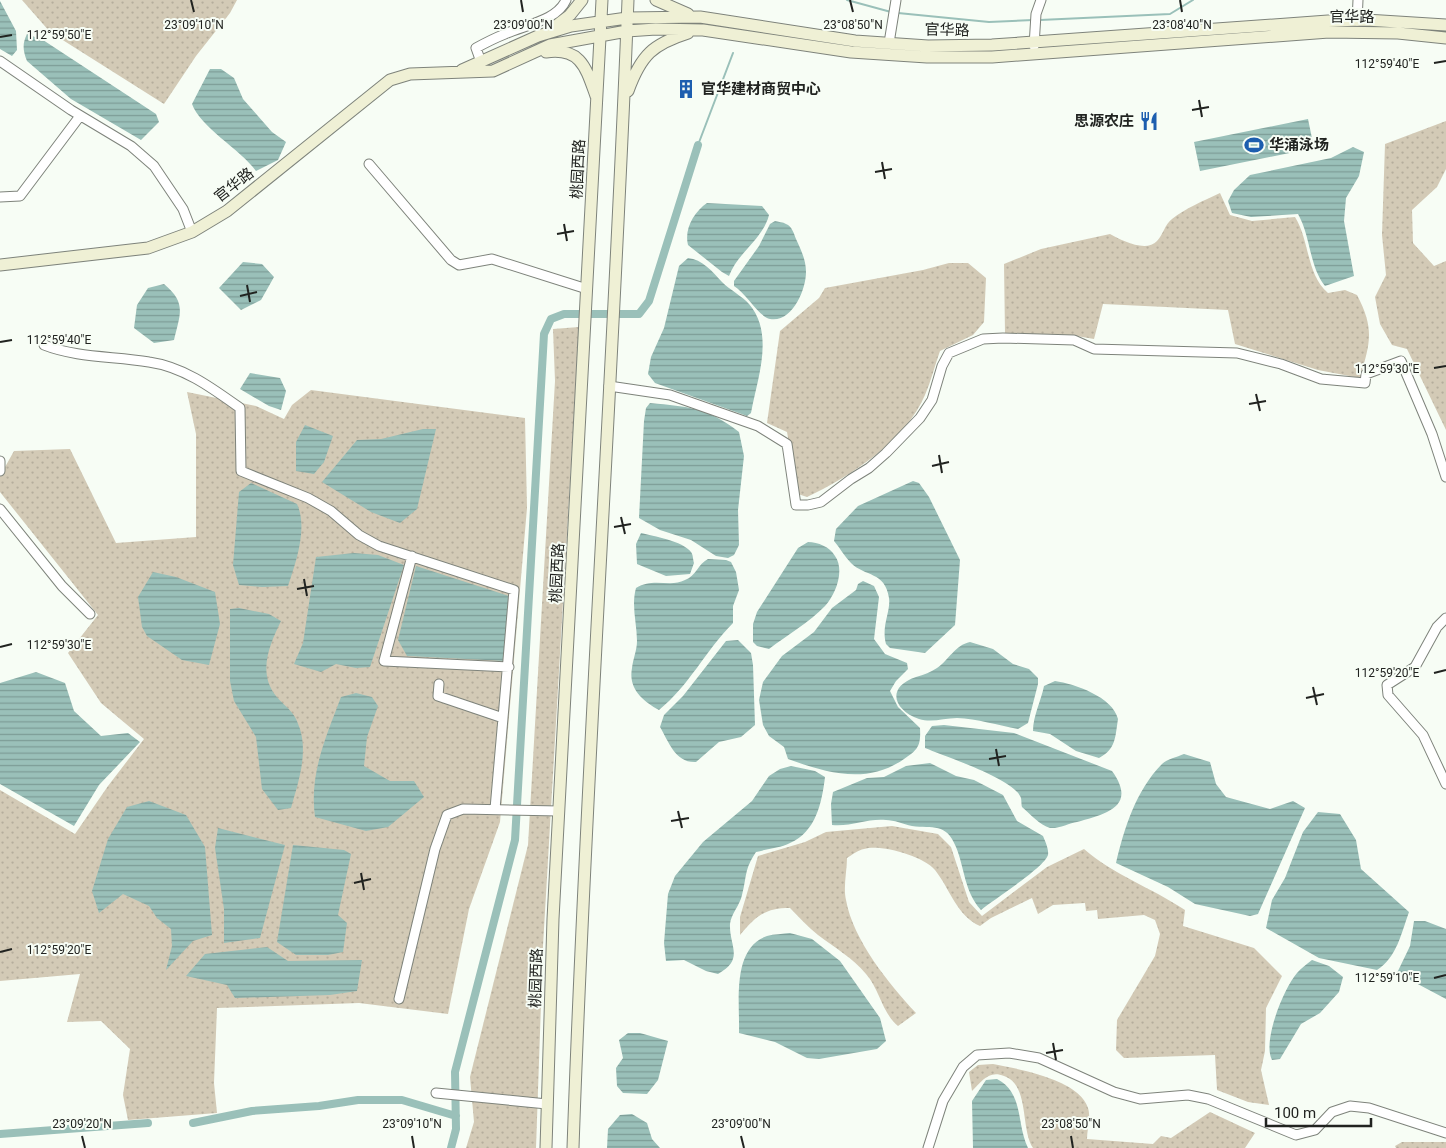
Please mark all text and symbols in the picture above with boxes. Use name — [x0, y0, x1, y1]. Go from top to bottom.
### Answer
street label: 官华路 — [1329, 8, 1375, 26]
text: 23°09'10"N — [164, 18, 224, 32]
text: 23°09'00"N — [493, 18, 553, 32]
text: 23°08'50"N — [823, 18, 883, 32]
text: 23°08'40"N — [1152, 18, 1212, 32]
street label: 官华路 — [924, 21, 970, 39]
text: 112°59'50"E — [27, 28, 91, 42]
text: 112°59'40"E — [1355, 57, 1419, 71]
building icon: 官华建材商贸中心 — [675, 78, 697, 100]
place label: 官华建材商贸中心 — [701, 80, 821, 98]
restaurant icon: 思源农庄 — [1138, 110, 1160, 132]
place label: 思源农庄 — [1074, 112, 1134, 130]
sports icon: 华涌泳场 — [1243, 134, 1265, 156]
place label: 华涌泳场 — [1269, 136, 1329, 154]
street label: 桃园西路 — [567, 139, 589, 199]
street label: 官华路 — [211, 164, 257, 206]
text: 112°59'40"E — [27, 333, 91, 347]
text: 112°59'30"E — [1355, 362, 1419, 376]
street label: 桃园西路 — [546, 543, 568, 603]
text: 112°59'30"E — [27, 638, 91, 652]
text: 112°59'20"E — [1355, 666, 1419, 680]
text: 112°59'20"E — [27, 943, 91, 957]
street label: 桃园西路 — [526, 948, 546, 1008]
text: 112°59'10"E — [1355, 971, 1419, 985]
scale bar — [1266, 1096, 1371, 1128]
text: 100 m — [1274, 1104, 1316, 1122]
text: 23°09'20"N — [52, 1117, 112, 1131]
text: 23°09'10"N — [382, 1117, 442, 1131]
text: 23°09'00"N — [711, 1117, 771, 1131]
text: 23°08'50"N — [1041, 1117, 1101, 1131]

